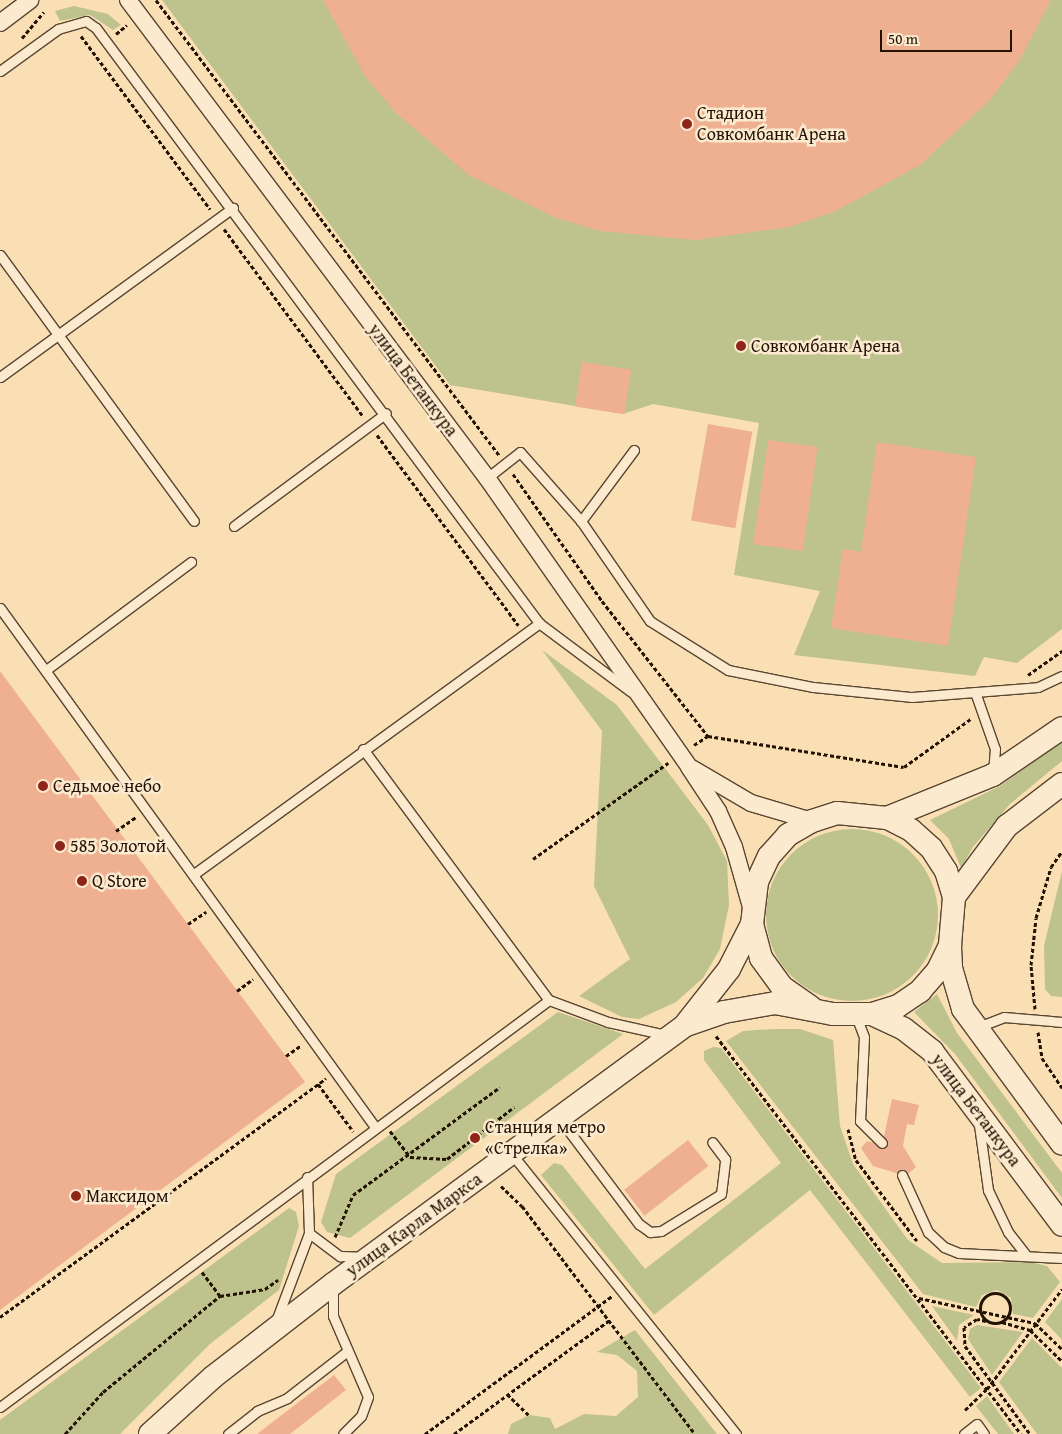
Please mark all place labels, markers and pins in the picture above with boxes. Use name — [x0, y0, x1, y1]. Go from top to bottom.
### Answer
place label: Стадион Совкомбанк Арена — [697, 103, 846, 146]
marker: Стадион Совкомбанк Арена — [681, 118, 693, 130]
place label: Совкомбанк Арена — [751, 335, 900, 357]
marker: Совкомбанк Арена — [735, 340, 747, 352]
place label: Седьмое небо — [53, 775, 161, 797]
marker: Седьмое небо — [37, 780, 49, 792]
place label: 585 Золотой — [70, 835, 166, 857]
marker: 585 Золотой — [54, 840, 66, 852]
place label: Q Store — [92, 870, 147, 892]
marker: Q Store — [76, 875, 88, 887]
place label: Станция метро «Стрелка» — [485, 1117, 605, 1160]
marker: Станция метро «Стрелка» — [469, 1132, 481, 1144]
place label: Максидом — [86, 1185, 169, 1207]
marker: Максидом — [70, 1190, 82, 1202]

